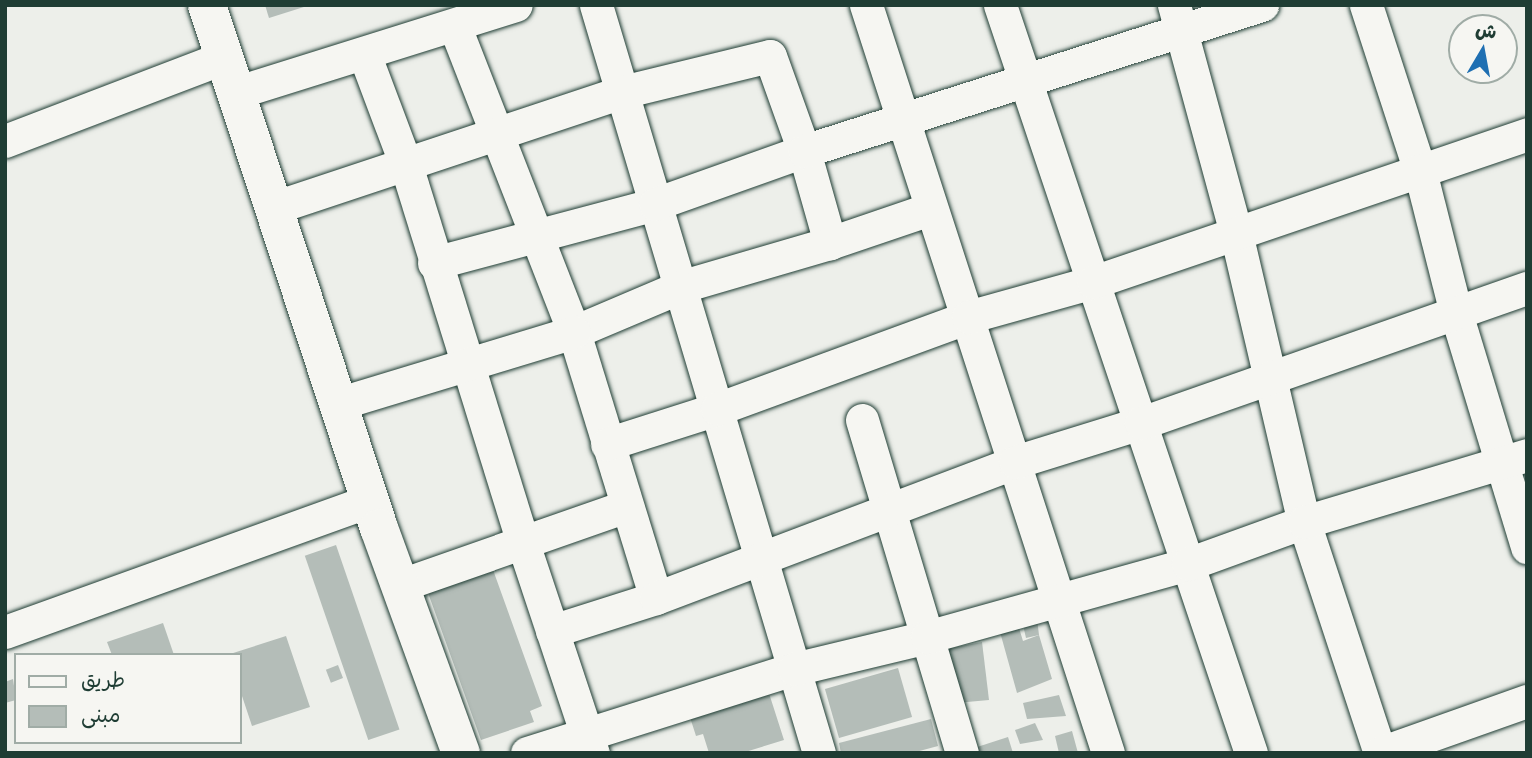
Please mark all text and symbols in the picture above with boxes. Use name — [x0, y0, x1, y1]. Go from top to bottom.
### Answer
north arrow — [1448, 14, 1518, 84]
text: ش — [1474, 17, 1499, 44]
legend — [14, 653, 242, 744]
text: طريق — [81, 666, 125, 693]
text: مبنى — [81, 701, 120, 728]

